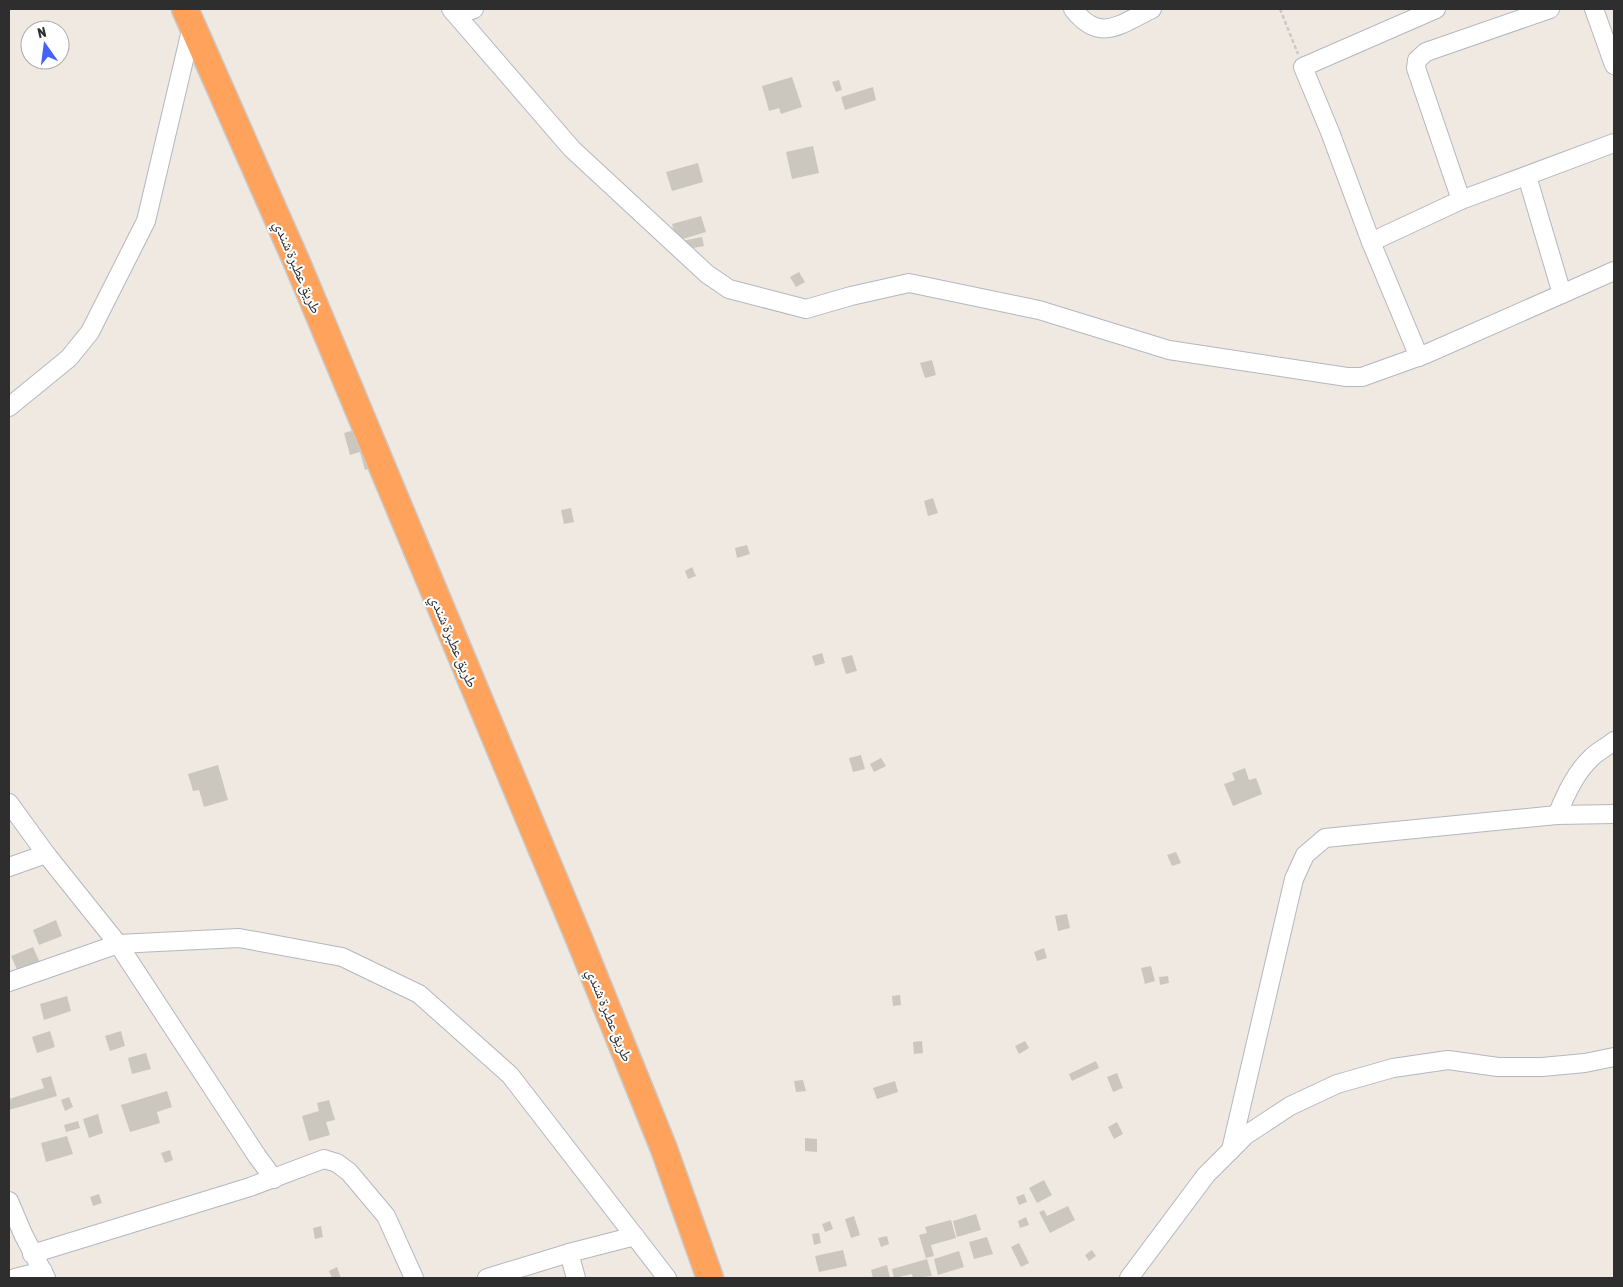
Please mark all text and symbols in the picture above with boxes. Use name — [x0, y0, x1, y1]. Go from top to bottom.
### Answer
north arrow — [20, 20, 70, 70]
text: N — [36, 24, 48, 41]
street label: طريق عطبرة شندي — [267, 218, 325, 317]
street label: طريق عطبرة شندي — [423, 592, 481, 691]
street label: طريق عطبرة شندي — [580, 966, 636, 1066]

